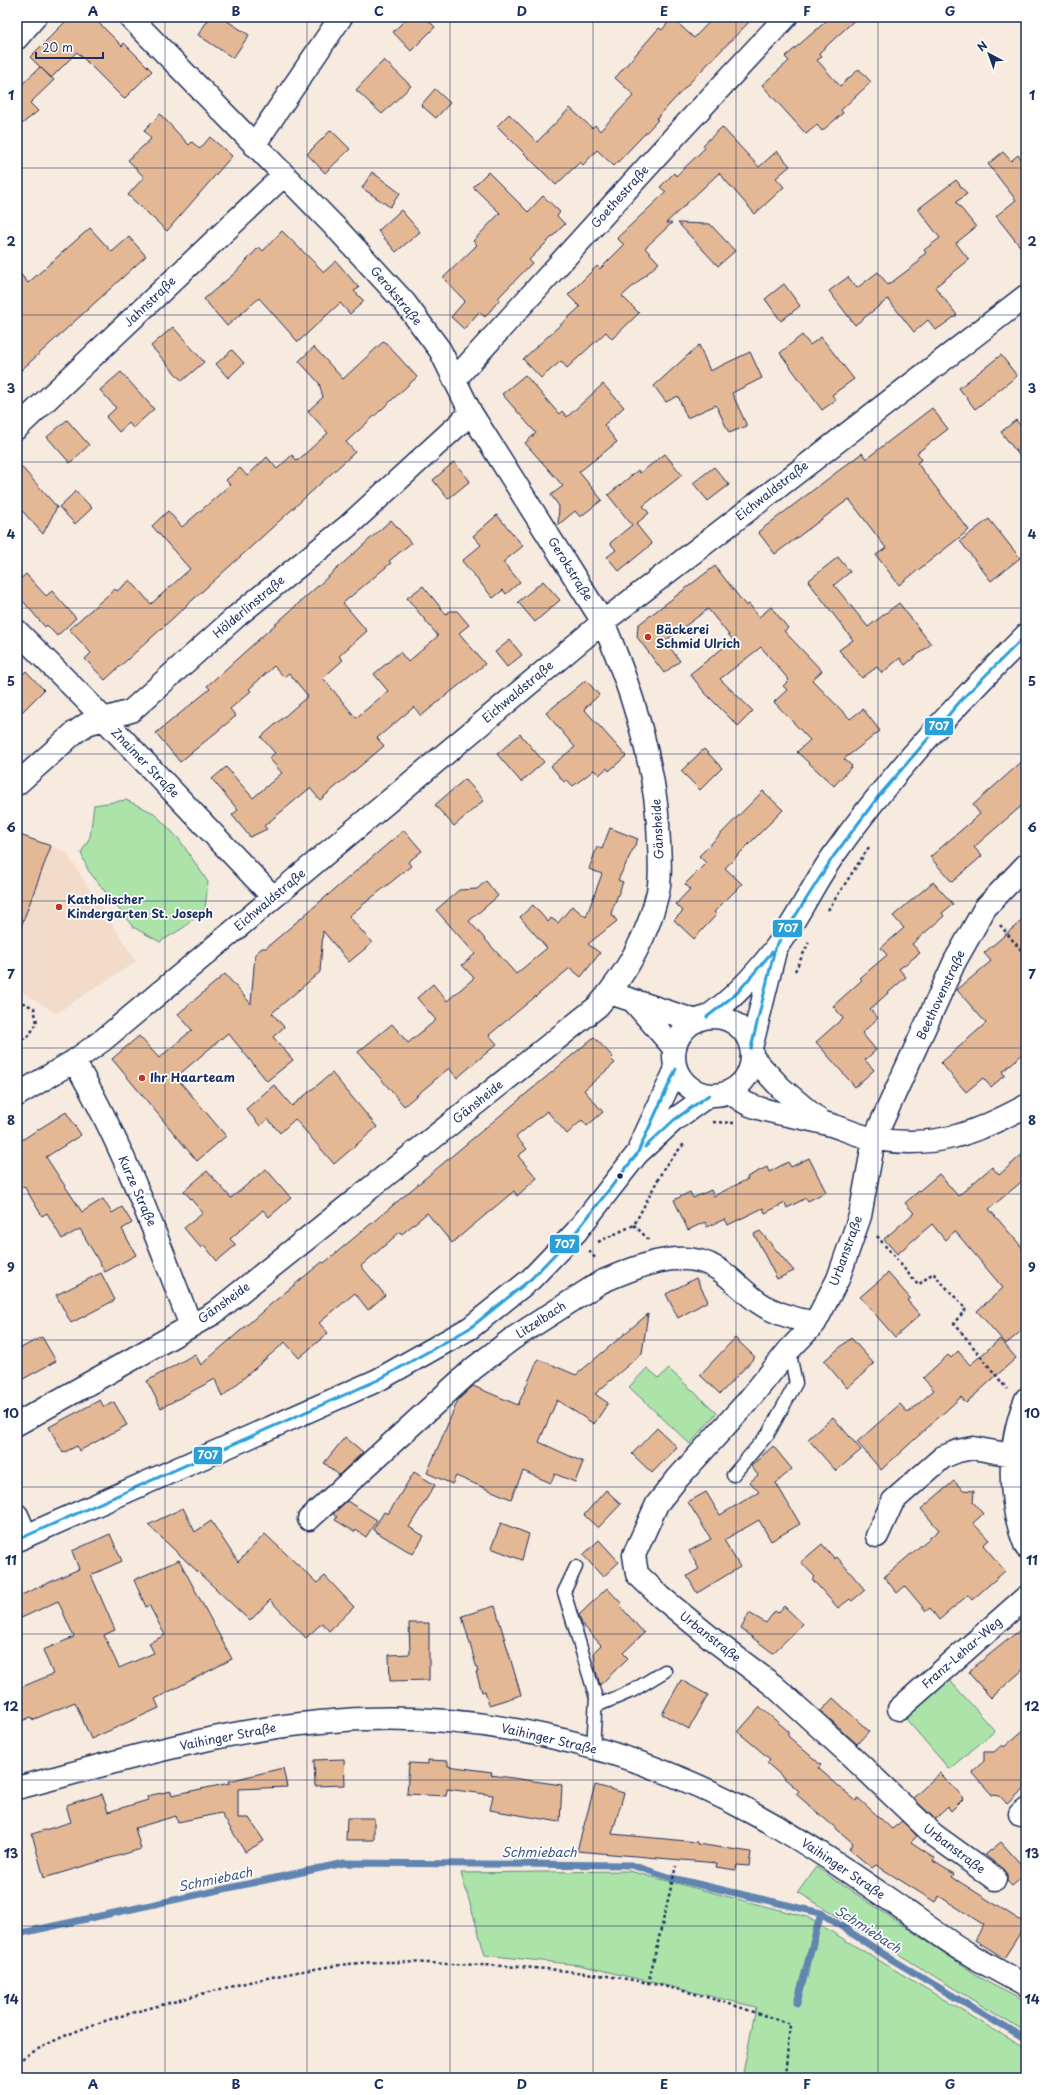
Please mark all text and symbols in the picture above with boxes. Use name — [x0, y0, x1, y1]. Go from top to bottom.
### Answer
text: A — [88, 1, 98, 20]
text: B — [232, 1, 241, 20]
text: C — [374, 1, 384, 20]
text: D — [517, 1, 527, 20]
text: E — [660, 1, 668, 20]
text: F — [803, 1, 811, 20]
text: G — [945, 1, 955, 20]
scale bar — [36, 34, 103, 60]
north arrow — [969, 34, 1009, 74]
text: N — [973, 37, 991, 55]
text: 20 m — [42, 38, 73, 56]
text: 1 — [8, 85, 14, 104]
text: 1 — [1029, 85, 1035, 104]
street label: Goethestraße — [586, 161, 652, 232]
text: 2 — [6, 231, 16, 250]
text: 2 — [1027, 231, 1037, 250]
street label: Gerokstraße — [367, 262, 427, 329]
street label: Jahnstraße — [119, 272, 179, 331]
text: 3 — [7, 378, 16, 397]
text: 3 — [1028, 378, 1037, 397]
street label: Eichwaldstraße — [731, 456, 812, 524]
text: 4 — [7, 524, 16, 543]
text: 4 — [1028, 524, 1037, 543]
street label: Gerokstraße — [544, 533, 598, 604]
street label: Hölderlinstraße — [209, 571, 288, 642]
place label: Bäckerei Schmid Ulrich — [656, 620, 740, 652]
marker: Bäckerei Schmid Ulrich — [643, 632, 653, 642]
street label: Eichwaldstraße — [478, 656, 557, 726]
text: 5 — [7, 671, 15, 690]
text: 5 — [1028, 671, 1036, 690]
line badge: 707 — [924, 717, 954, 736]
text: 707 — [929, 717, 950, 734]
street label: Znaimer Straße — [108, 723, 184, 801]
street label: Gänsheide — [646, 798, 668, 860]
text: 6 — [6, 817, 16, 836]
text: 6 — [1027, 817, 1037, 836]
street label: Eichwaldstraße — [230, 864, 309, 934]
place label: Katholischer Kindergarten St. Joseph — [67, 890, 213, 922]
marker: Katholischer Kindergarten St. Joseph — [54, 902, 64, 912]
line badge: 707 — [772, 919, 803, 938]
text: 707 — [778, 919, 799, 936]
street label: Beethovenstraße — [911, 947, 969, 1042]
text: 7 — [7, 964, 15, 983]
text: 7 — [1028, 964, 1036, 983]
place label: Ihr Haarteam — [150, 1068, 235, 1086]
marker: Ihr Haarteam — [137, 1073, 147, 1083]
street label: Gänsheide — [448, 1075, 507, 1127]
text: 8 — [7, 1110, 15, 1129]
text: 8 — [1028, 1110, 1036, 1129]
street label: Kurze Straße — [114, 1152, 162, 1229]
unlabelled marker — [615, 1171, 625, 1181]
street label: Urbanstraße — [824, 1213, 866, 1288]
line badge: 707 — [549, 1234, 580, 1254]
text: 707 — [555, 1235, 576, 1252]
text: 9 — [7, 1257, 15, 1276]
text: 9 — [1028, 1257, 1036, 1276]
street label: Gänsheide — [194, 1277, 253, 1327]
street label: Litzelbach — [512, 1296, 569, 1342]
text: 10 — [3, 1403, 19, 1422]
text: 10 — [1024, 1403, 1040, 1422]
line badge: 707 — [193, 1446, 223, 1465]
text: 707 — [198, 1446, 219, 1463]
text: 11 — [5, 1550, 17, 1569]
text: 11 — [1026, 1550, 1038, 1569]
street label: Urbanstraße — [676, 1606, 745, 1666]
street label: Franz-Lehar-Weg — [917, 1612, 1005, 1692]
text: 12 — [3, 1696, 19, 1715]
text: 12 — [1024, 1696, 1040, 1715]
street label: Vaihinger Straße — [178, 1718, 278, 1754]
street label: Vaihinger Straße — [499, 1718, 599, 1758]
street label: Urbanstraße — [920, 1819, 989, 1878]
street label: Vaihinger Straße — [798, 1833, 889, 1903]
water label: Schmiebach — [501, 1842, 577, 1861]
text: 13 — [4, 1843, 19, 1862]
text: 13 — [1025, 1843, 1040, 1862]
water label: Schmiebach — [176, 1861, 254, 1896]
water label: Schmiebach — [831, 1900, 905, 1957]
text: 14 — [3, 1989, 19, 2008]
text: 14 — [1024, 1989, 1040, 2008]
text: A — [88, 2074, 98, 2093]
text: B — [232, 2074, 241, 2093]
text: C — [374, 2074, 384, 2093]
text: D — [517, 2074, 527, 2093]
text: E — [660, 2074, 668, 2093]
text: F — [803, 2074, 811, 2093]
text: G — [945, 2074, 955, 2093]

